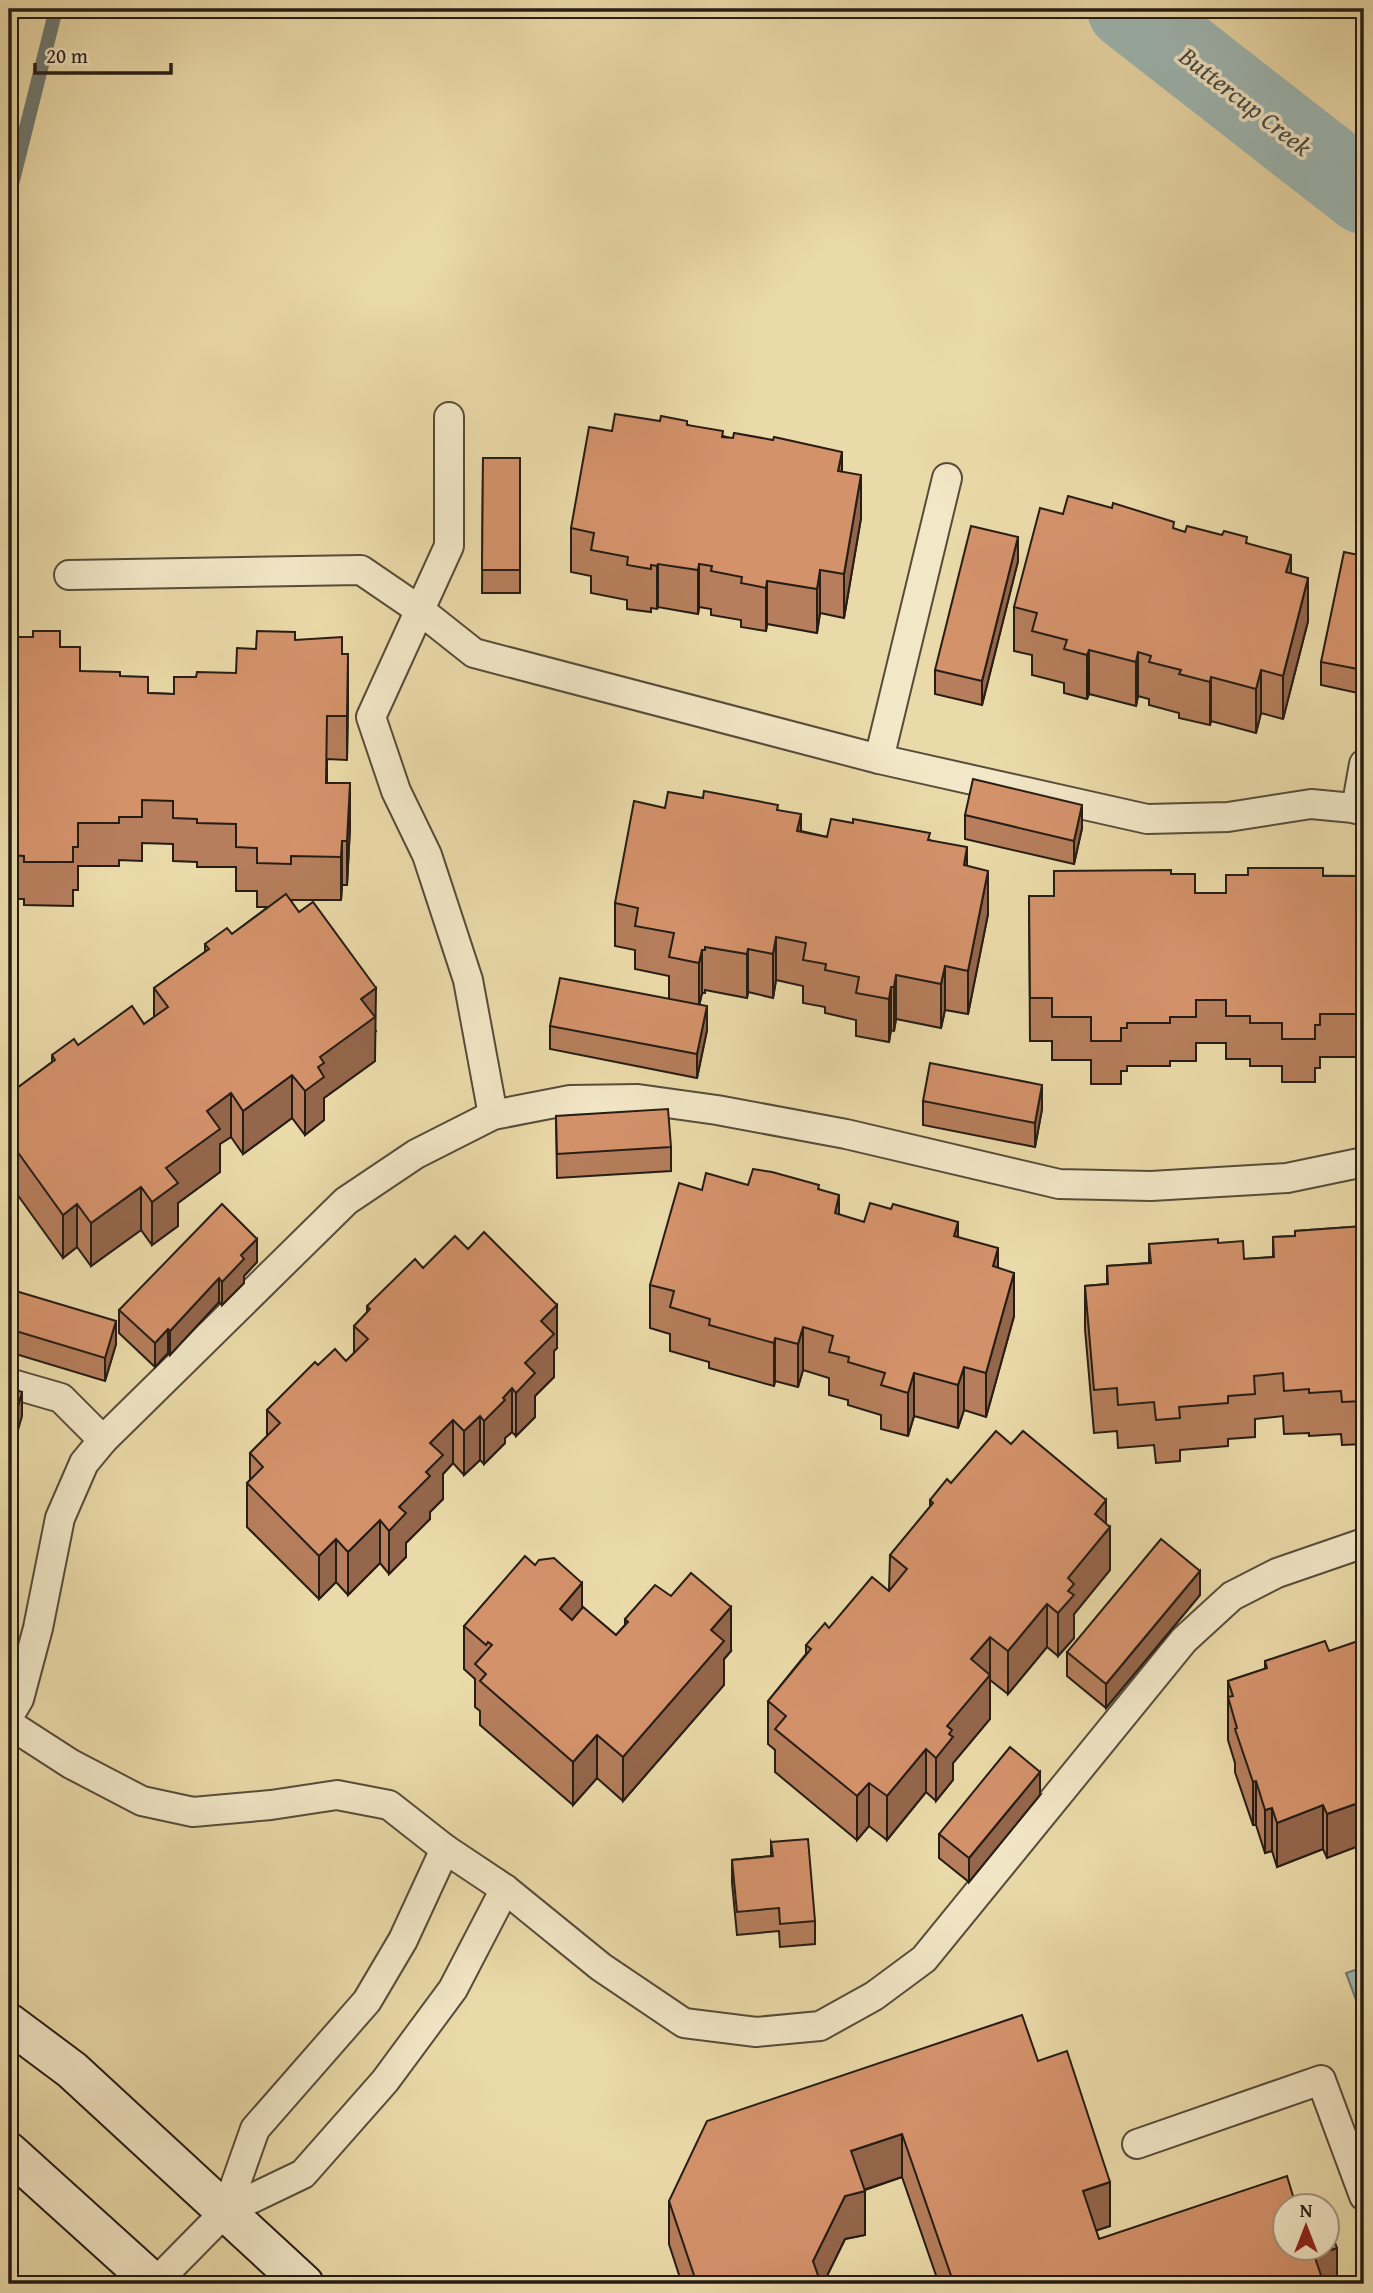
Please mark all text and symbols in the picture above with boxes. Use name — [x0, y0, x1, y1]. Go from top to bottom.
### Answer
scale bar — [35, 32, 172, 76]
water label: Buttercup Creek — [1171, 36, 1321, 165]
text: 20 m — [46, 40, 88, 71]
north arrow — [1272, 2192, 1342, 2262]
text: N — [1300, 2196, 1313, 2224]

